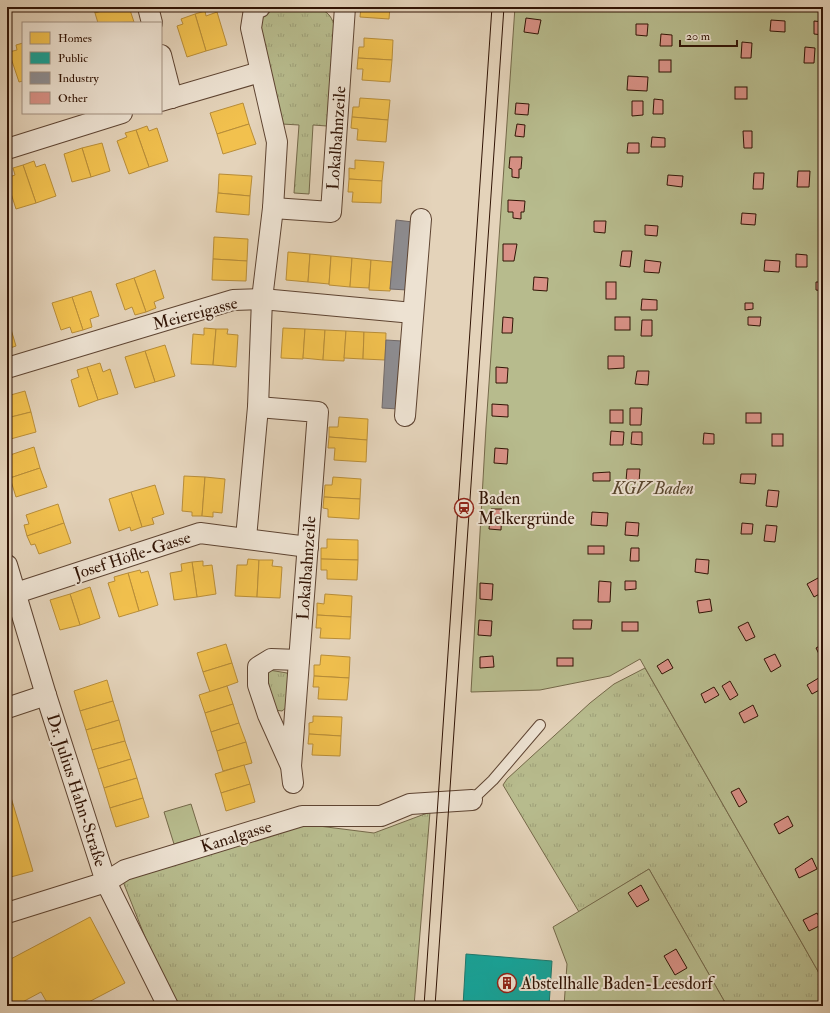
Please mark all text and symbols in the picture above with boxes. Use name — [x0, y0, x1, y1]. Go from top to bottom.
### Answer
legend — [22, 22, 162, 114]
scale bar — [680, 22, 737, 48]
text: 20 m — [686, 29, 711, 44]
text: Homes — [58, 31, 92, 46]
text: Public — [58, 51, 88, 66]
text: Industry — [58, 71, 100, 86]
street label: Lokalbahnzeile — [322, 85, 351, 191]
text: Other — [58, 91, 88, 106]
street label: Meiereigasse — [150, 292, 240, 335]
park label: KGV Baden — [611, 478, 694, 499]
place label: Baden Melkergründe — [478, 488, 575, 529]
station icon: Baden Melkergründe — [453, 497, 475, 519]
street label: Lokalbahnzeile — [292, 515, 321, 621]
street label: Josef Höfle-Gasse — [70, 527, 194, 586]
street label: Dr. Julius Hahn-Straße — [41, 711, 111, 870]
street label: Kanalgasse — [198, 816, 274, 857]
building icon: Abstellhalle Baden-Leesdorf — [496, 972, 518, 994]
place label: Abstellhalle Baden-Leesdorf — [520, 973, 715, 994]

